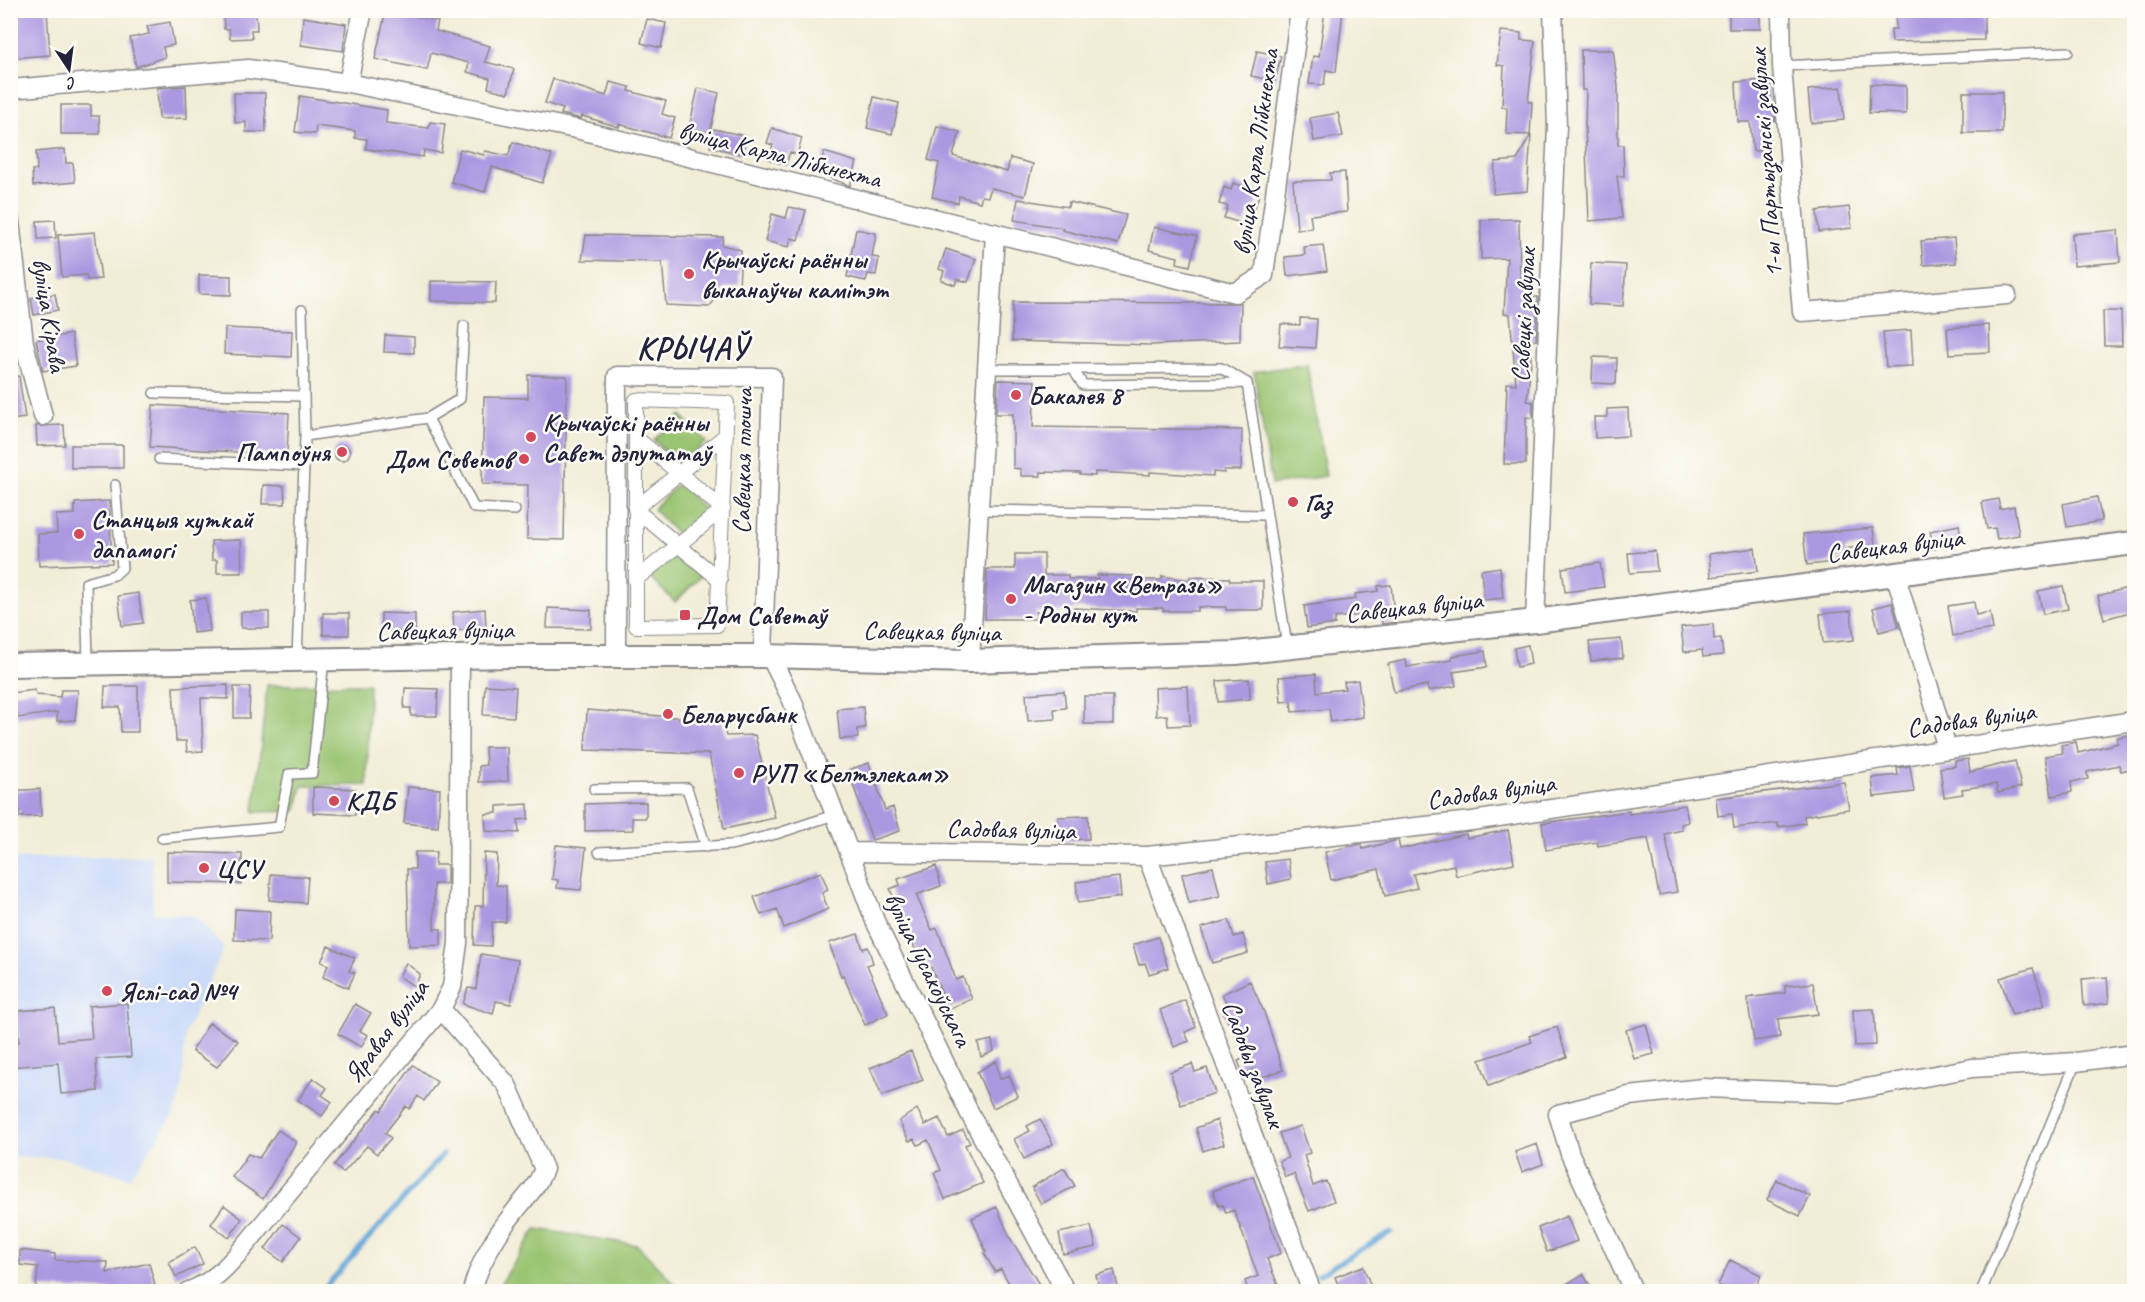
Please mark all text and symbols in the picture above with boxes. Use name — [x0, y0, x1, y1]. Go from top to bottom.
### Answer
north arrow — [39, 39, 99, 99]
street label: 1-ы Партызанскі завулак — [1741, 45, 1791, 279]
street label: вуліца Карла Лібкнехта — [1225, 46, 1286, 257]
text: С — [64, 72, 78, 94]
street label: вуліца Карла Лібкнехта — [675, 113, 886, 196]
place label: Крычаўскі раённы выканаўчы камітэт — [701, 243, 889, 306]
street label: Савецкі завулак — [1504, 245, 1545, 383]
street label: вуліца Кірава — [24, 256, 75, 376]
marker: Крычаўскі раённы выканаўчы камітэт — [682, 267, 696, 281]
district label: КРЫЧАЎ — [637, 328, 753, 369]
place label: Бакалея 8 — [1028, 379, 1125, 412]
street label: Савецкая плошча — [725, 385, 760, 534]
marker: Бакалея 8 — [1009, 388, 1023, 402]
place label: Крычаўскі раённы Савет дэпутатаў — [543, 406, 714, 469]
marker: Крычаўскі раённы Савет дэпутатаў — [524, 430, 538, 444]
place label: Пампоўня — [236, 436, 331, 469]
place label: Дом Советов — [386, 443, 518, 476]
marker: Пампоўня — [335, 445, 349, 459]
marker: Дом Советов — [517, 452, 531, 466]
place label: Газ — [1305, 486, 1334, 519]
marker: Газ — [1286, 495, 1300, 509]
place label: Станцыя хуткай дапамогі — [91, 503, 255, 566]
street label: Савецкая вуліца — [1825, 521, 1967, 570]
marker: Станцыя хуткай дапамогі — [72, 527, 86, 541]
place label: Магазин «Ветразь» - Родны кут — [1023, 568, 1223, 631]
street label: Савецкая вуліца — [1344, 583, 1486, 630]
marker: Магазин «Ветразь» - Родны кут — [1004, 592, 1018, 606]
place label: Дом Саветаў — [697, 599, 829, 632]
marker: Дом Саветаў — [678, 608, 692, 622]
street label: Савецкая вуліца — [376, 613, 516, 648]
street label: Савецкая вуліца — [863, 614, 1003, 649]
street label: Садовая вуліца — [1905, 694, 2039, 745]
place label: Беларусбанк — [680, 698, 799, 731]
marker: Беларусбанк — [661, 707, 675, 721]
place label: РУП «Белтэлекам» — [751, 757, 949, 790]
marker: РУП «Белтэлекам» — [732, 766, 746, 780]
street label: Садовая вуліца — [1425, 766, 1559, 817]
place label: КДБ — [346, 785, 399, 818]
marker: КДБ — [327, 794, 341, 808]
street label: Садовая вуліца — [946, 812, 1077, 847]
place label: ЦСУ — [216, 852, 266, 885]
marker: ЦСУ — [197, 861, 211, 875]
street label: вуліца Гусакоўскага — [877, 887, 981, 1053]
street label: Яравая вуліца — [337, 972, 437, 1090]
place label: Яслі-сад №4 — [119, 975, 240, 1008]
marker: Яслі-сад №4 — [100, 984, 114, 998]
street label: Садовы завулак — [1213, 996, 1294, 1135]

